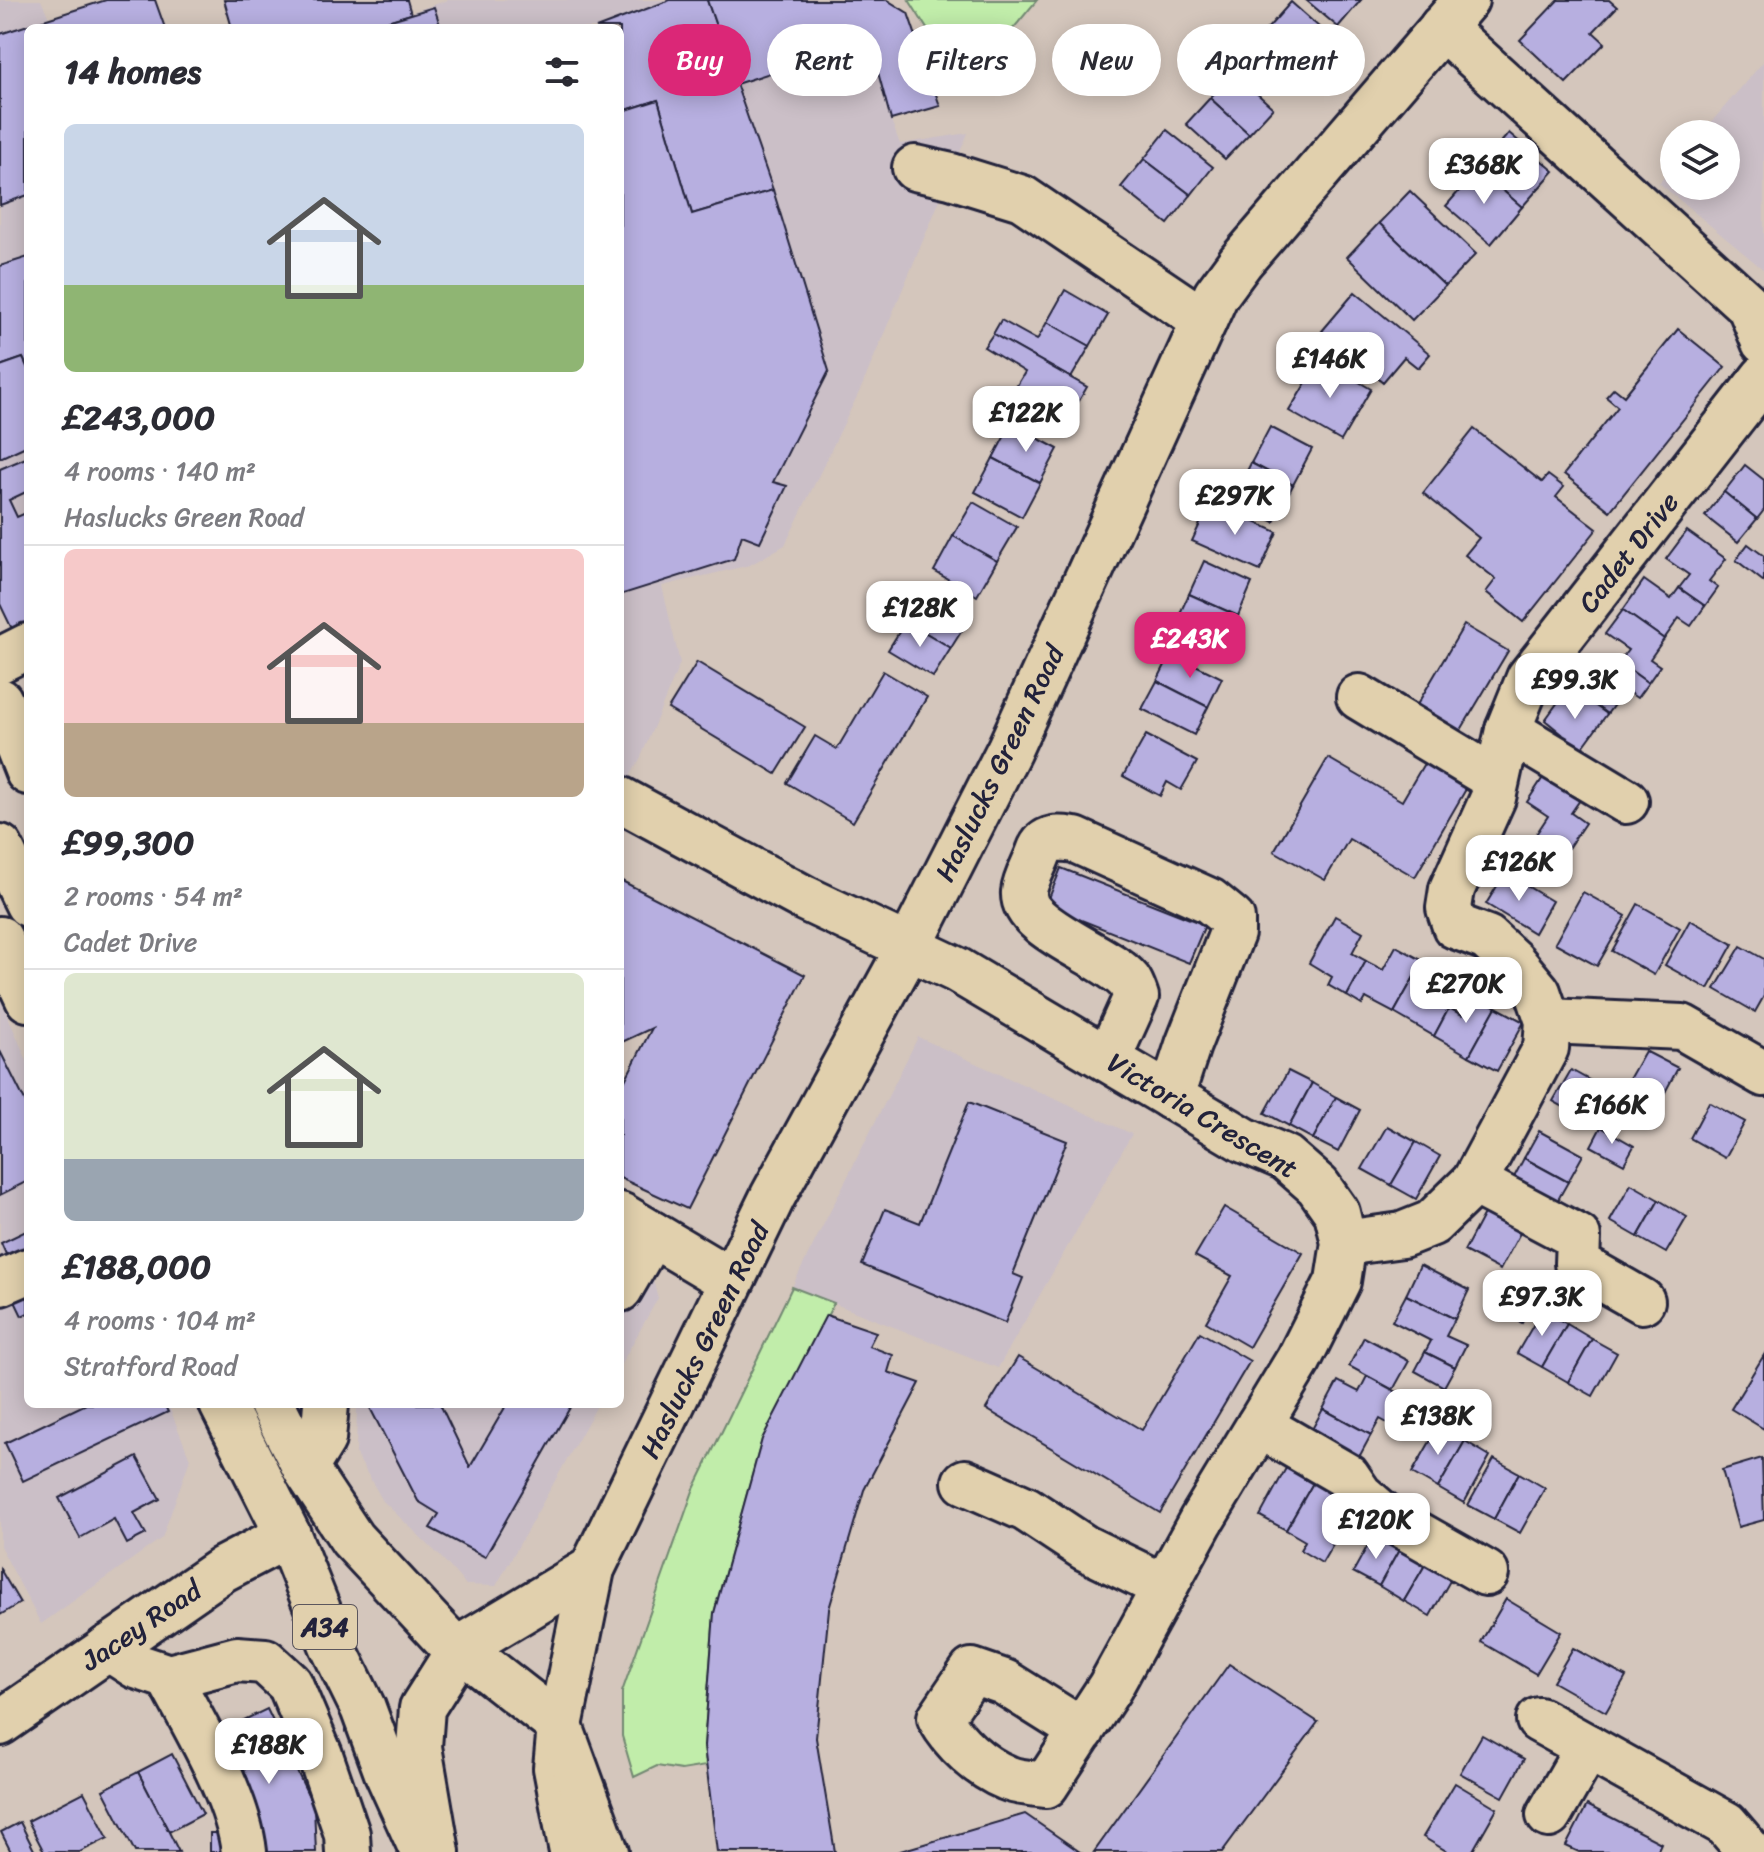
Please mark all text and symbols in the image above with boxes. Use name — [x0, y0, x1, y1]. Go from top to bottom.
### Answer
chip: Buy — [648, 24, 751, 96]
chip: Rent — [767, 24, 882, 96]
chip: Filters — [898, 24, 1036, 96]
chip: New — [1052, 24, 1161, 96]
chip: Apartment — [1177, 24, 1365, 96]
text: 14 homes — [64, 42, 201, 102]
icon: filters — [540, 50, 584, 94]
map controls — [1660, 120, 1740, 200]
button: layers — [1660, 120, 1740, 200]
pin: £368K — [1428, 138, 1540, 206]
text: £368K — [1447, 141, 1521, 187]
icon: home — [252, 176, 396, 320]
pin: £146K — [1274, 332, 1386, 400]
text: £146K — [1294, 335, 1366, 381]
pin: £122K — [970, 386, 1082, 454]
text: £243,000 — [64, 388, 215, 448]
text: £122K — [991, 389, 1061, 435]
text: 4 rooms · 140 m² — [64, 448, 256, 494]
pin: £297K — [1179, 469, 1291, 537]
text: £297K — [1197, 472, 1273, 518]
street label: Cadet Drive — [1565, 481, 1692, 624]
text: Haslucks Green Road — [64, 494, 304, 540]
pin: £128K — [864, 581, 976, 649]
text: £128K — [884, 584, 956, 630]
icon: home — [252, 601, 396, 745]
pin: £243K — [1134, 612, 1246, 680]
text: £243K — [1152, 615, 1228, 661]
street label: Haslucks Green Road — [921, 634, 1079, 890]
pin: £99.3K — [1510, 653, 1640, 721]
text: £99.3K — [1533, 656, 1617, 702]
text: £99,300 — [64, 813, 195, 873]
pin: £126K — [1463, 835, 1575, 903]
text: £126K — [1484, 838, 1554, 884]
text: 2 rooms · 54 m² — [64, 873, 243, 919]
text: Cadet Drive — [64, 919, 197, 965]
pin: £270K — [1410, 957, 1522, 1025]
text: £270K — [1428, 960, 1504, 1006]
icon: home — [252, 1025, 396, 1169]
street label: Victoria Crescent — [1097, 1039, 1308, 1192]
pin: £166K — [1556, 1078, 1668, 1146]
text: £166K — [1577, 1081, 1647, 1127]
street label: Haslucks Green Road — [626, 1211, 784, 1467]
text: £188,000 — [64, 1237, 211, 1297]
pin: £97.3K — [1477, 1270, 1607, 1338]
text: £97.3K — [1501, 1273, 1583, 1319]
text: 4 rooms · 104 m² — [64, 1297, 256, 1343]
text: Stratford Road — [64, 1343, 237, 1389]
pin: £138K — [1382, 1389, 1494, 1457]
text: £138K — [1403, 1392, 1473, 1438]
pin: £120K — [1320, 1493, 1432, 1561]
text: £120K — [1340, 1496, 1412, 1542]
street label: Jacey Road — [70, 1566, 214, 1685]
road number: A34 — [293, 1605, 357, 1649]
pin: £188K — [213, 1718, 325, 1786]
text: £188K — [233, 1721, 305, 1767]

